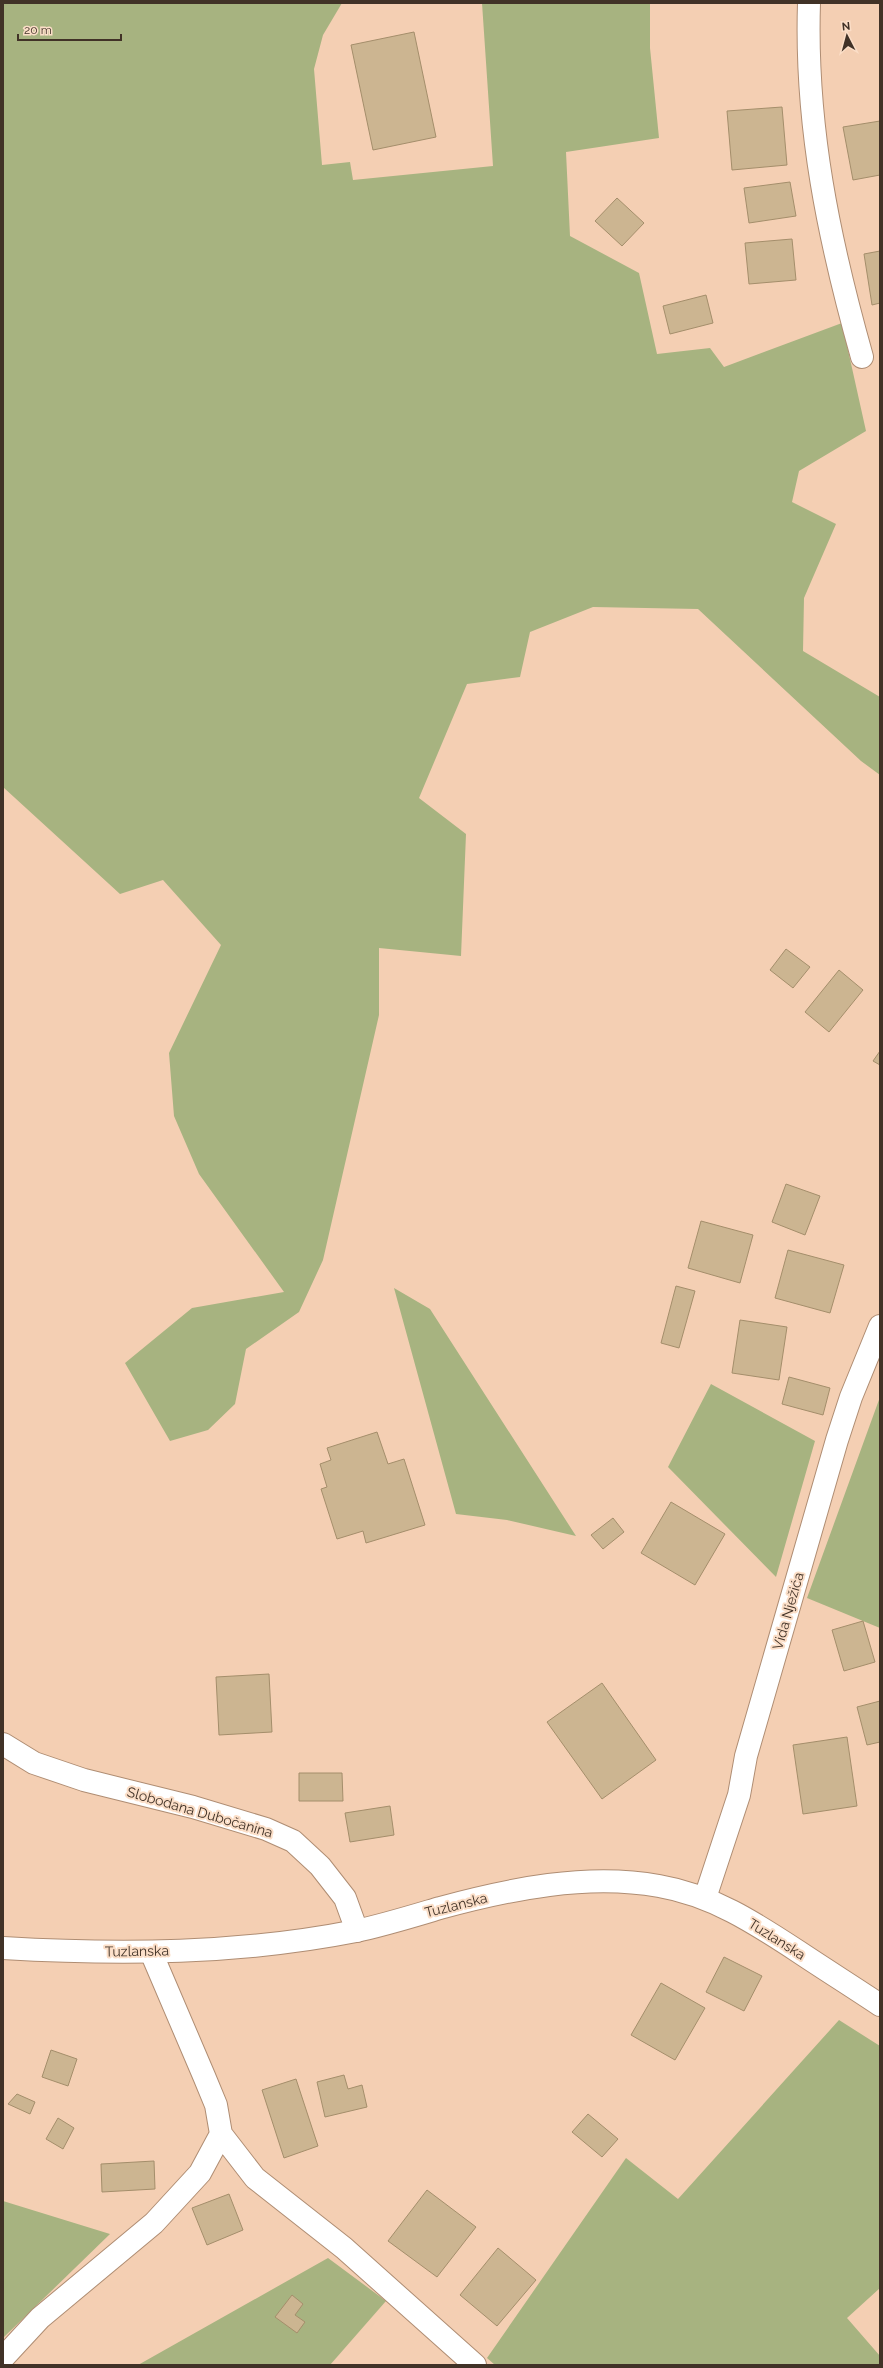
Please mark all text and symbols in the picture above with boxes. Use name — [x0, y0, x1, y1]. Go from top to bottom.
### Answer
scale bar — [18, 16, 121, 42]
north arrow — [827, 16, 867, 56]
text: N — [841, 20, 851, 33]
text: 20 m — [24, 23, 52, 37]
street label: Vida Nježića — [769, 1570, 807, 1652]
street label: Slobodana Dubočanina — [125, 1784, 275, 1840]
street label: Tuzlanska — [423, 1889, 489, 1921]
street label: Tuzlanska — [746, 1915, 808, 1963]
street label: Tuzlanska — [105, 1942, 169, 1960]

